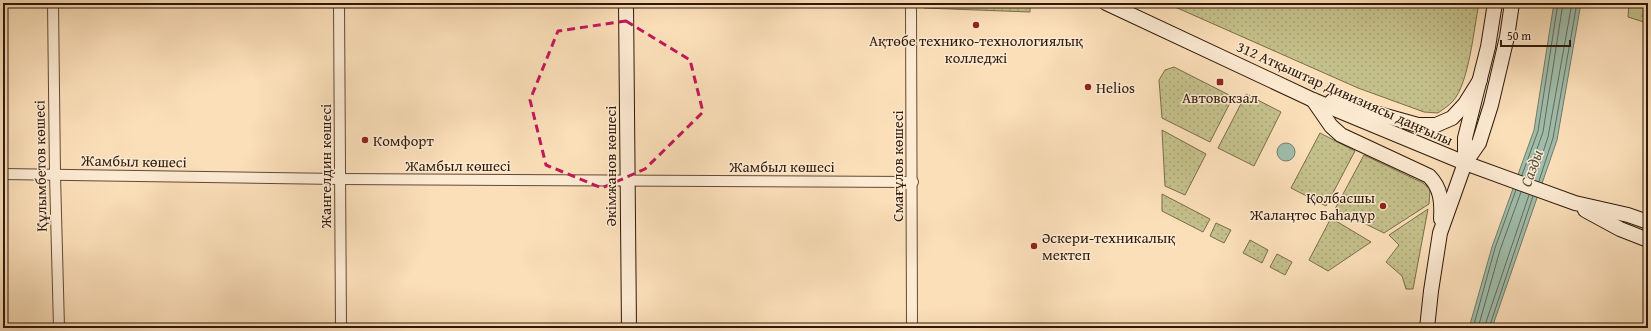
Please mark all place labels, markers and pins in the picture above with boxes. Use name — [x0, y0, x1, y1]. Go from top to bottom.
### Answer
marker: Ақтөбе технико-технологиялық колледжі — [971, 20, 981, 30]
place label: Ақтөбе технико-технологиялық колледжі — [869, 30, 1083, 68]
place label: Helios — [1096, 77, 1135, 98]
marker: Автовокзал — [1215, 77, 1225, 87]
marker: Helios — [1083, 82, 1093, 92]
place label: Автовокзал — [1182, 87, 1258, 108]
place label: Комфорт — [373, 130, 434, 151]
marker: Комфорт — [360, 135, 370, 145]
place label: Қолбасшы Жалаңтөс Баһадүр — [1249, 187, 1375, 225]
marker: Қолбасшы Жалаңтөс Баһадүр — [1378, 201, 1388, 211]
place label: Әскери-техникалық мектеп — [1042, 227, 1175, 265]
marker: Әскери-техникалық мектеп — [1029, 241, 1039, 251]

